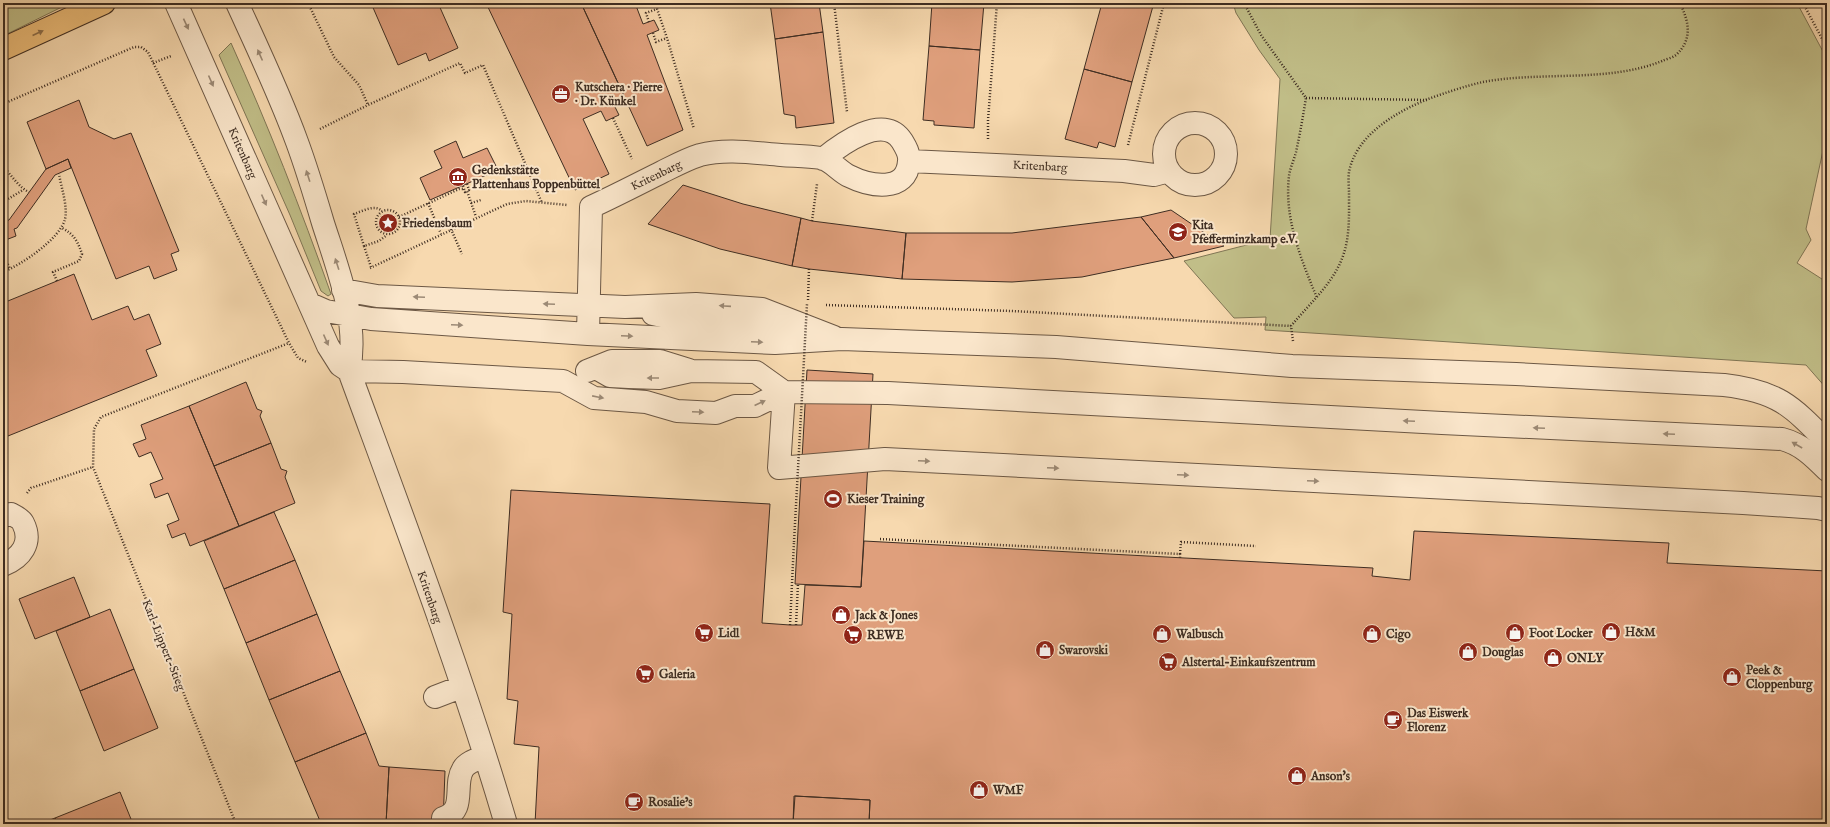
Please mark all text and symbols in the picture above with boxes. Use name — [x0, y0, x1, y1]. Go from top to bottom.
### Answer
one-way arrow — [183, 18, 189, 30]
one-way arrow — [33, 30, 44, 36]
one-way arrow — [257, 48, 263, 60]
one-way arrow — [208, 75, 214, 86]
place label: Kutschera · Pierre · Dr. Künkel — [575, 80, 663, 109]
office icon: Kutschera · Pierre · Dr. Künkel — [550, 83, 572, 105]
street label: Kritenbarg — [225, 125, 261, 182]
street label: Kritenbarg — [628, 156, 685, 194]
street label: Kritenbarg — [1012, 158, 1068, 175]
place label: Gedenkstätte Plattenhaus Poppenbüttel — [472, 163, 601, 193]
museum icon: Gedenkstätte Plattenhaus Poppenbüttel — [447, 166, 469, 188]
one-way arrow — [305, 169, 311, 181]
one-way arrow — [261, 194, 267, 206]
place icon: Friedensbaum — [377, 212, 399, 234]
place label: Friedensbaum — [402, 216, 473, 231]
place label: Kita Pfefferminzkamp e.V. — [1192, 218, 1298, 248]
school or university icon: Kita Pfefferminzkamp e.V. — [1167, 221, 1189, 243]
one-way arrow — [333, 258, 339, 270]
one-way arrow — [413, 294, 425, 301]
one-way arrow — [543, 300, 555, 307]
one-way arrow — [719, 303, 731, 310]
one-way arrow — [451, 321, 463, 328]
one-way arrow — [621, 332, 633, 339]
one-way arrow — [323, 334, 329, 345]
one-way arrow — [751, 339, 764, 345]
one-way arrow — [646, 375, 659, 381]
one-way arrow — [592, 395, 604, 401]
one-way arrow — [755, 400, 766, 406]
one-way arrow — [692, 408, 704, 415]
one-way arrow — [1403, 418, 1415, 425]
one-way arrow — [1533, 424, 1545, 431]
one-way arrow — [1662, 431, 1675, 437]
one-way arrow — [1791, 442, 1803, 449]
one-way arrow — [918, 458, 930, 465]
one-way arrow — [1047, 464, 1059, 471]
one-way arrow — [1177, 471, 1189, 478]
one-way arrow — [1307, 478, 1319, 485]
sports icon: Kieser Training — [822, 488, 844, 510]
place label: Kieser Training — [847, 492, 925, 508]
street label: Kritenbarg — [414, 569, 446, 626]
street label: Karl-Lippert-Stieg — [138, 597, 189, 694]
shop icon: Jack & Jones — [830, 604, 852, 626]
place label: Jack & Jones — [853, 608, 919, 624]
shop icon: H&M — [1600, 621, 1622, 643]
supermarket icon: Lidl — [693, 622, 715, 644]
shop icon: Foot Locker — [1504, 622, 1526, 644]
shop icon: Walbusch — [1151, 623, 1173, 645]
shop icon: Cigo — [1361, 623, 1383, 645]
supermarket icon: REWE — [842, 624, 864, 646]
place label: H&M — [1625, 625, 1656, 640]
place label: Lidl — [717, 626, 740, 641]
place label: Foot Locker — [1529, 626, 1593, 641]
place label: Walbusch — [1175, 627, 1224, 642]
place label: Cigo — [1386, 627, 1411, 643]
place label: REWE — [867, 628, 905, 643]
shop icon: Swarovski — [1034, 639, 1056, 661]
shop icon: Douglas — [1457, 641, 1479, 663]
place label: Swarovski — [1059, 643, 1109, 658]
place label: Douglas — [1482, 645, 1524, 661]
shop icon: ONLY — [1542, 647, 1564, 669]
supermarket icon: Alstertal-Einkaufszentrum — [1157, 651, 1179, 673]
place label: ONLY — [1567, 651, 1604, 666]
place label: Alstertal-Einkaufszentrum — [1181, 655, 1316, 670]
supermarket icon: Galeria — [634, 663, 656, 685]
place label: Peek & Cloppenburg — [1746, 663, 1813, 693]
shop icon: Peek & Cloppenburg — [1721, 666, 1743, 688]
place label: Galeria — [659, 667, 696, 682]
place label: Das Eiswerk Florenz — [1407, 706, 1469, 735]
cafe icon: Das Eiswerk Florenz — [1382, 709, 1404, 731]
shop icon: Anson's — [1286, 765, 1308, 787]
place label: Anson's — [1310, 769, 1351, 784]
shop icon: WMF — [968, 779, 990, 801]
place label: WMF — [992, 783, 1024, 798]
cafe icon: Rosalie’s — [623, 791, 645, 813]
place label: Rosalie’s — [648, 795, 693, 810]

